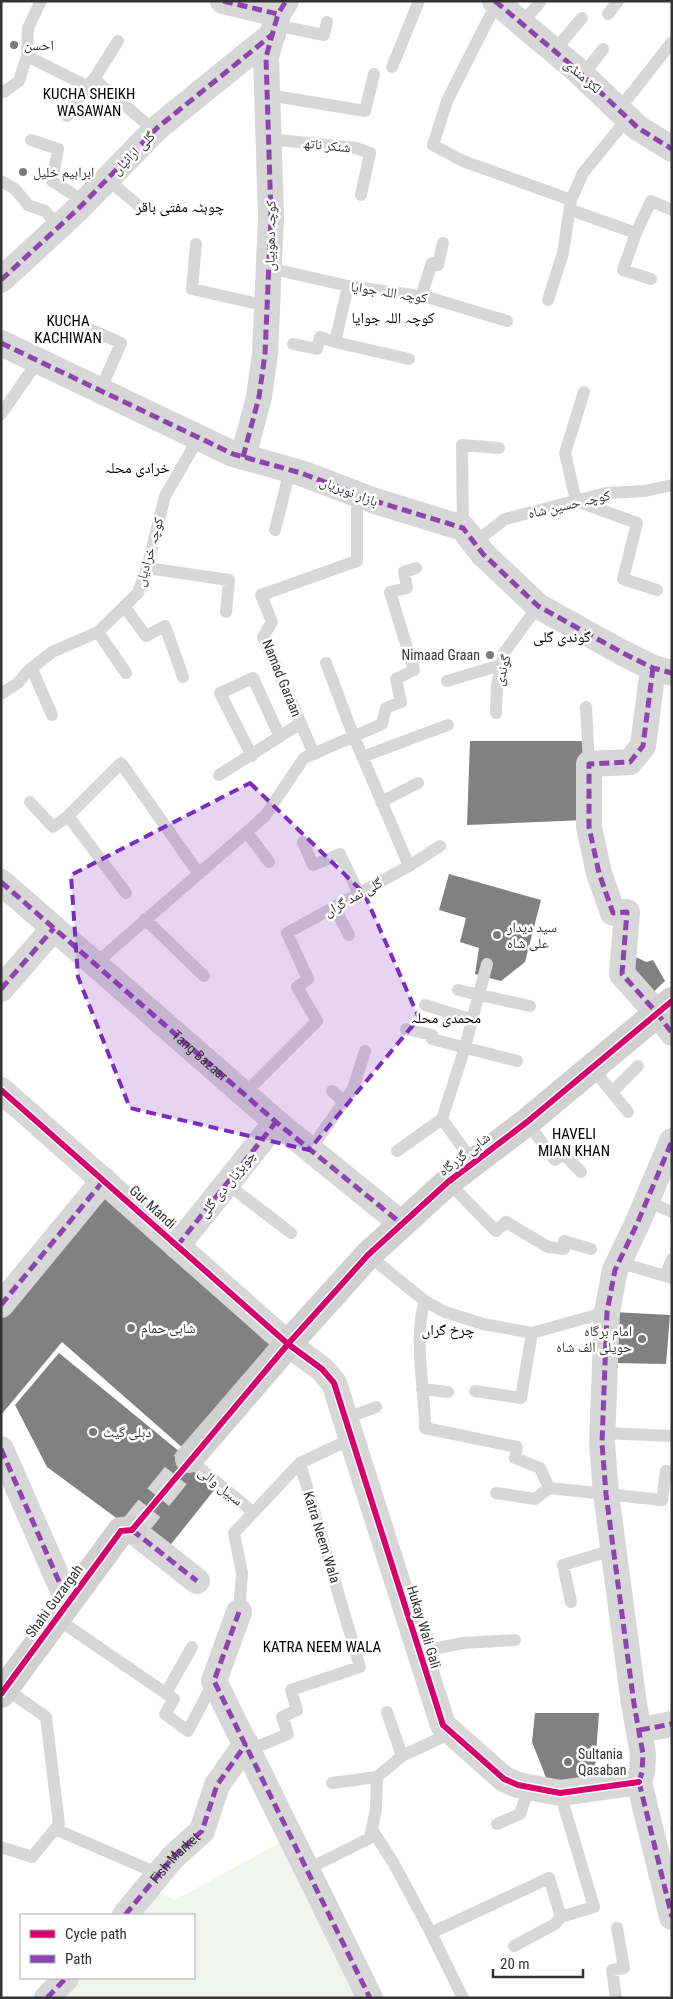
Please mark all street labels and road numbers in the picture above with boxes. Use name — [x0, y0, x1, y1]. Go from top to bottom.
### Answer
street label: لکڑ منڈی — [560, 56, 605, 97]
street label: گلی ارائیاں — [108, 128, 159, 179]
street label: شنکر ناتھ — [302, 135, 352, 156]
street label: کوچہ دھوبیاں — [261, 200, 280, 272]
street label: کوچہ اللہ جوایا — [349, 278, 429, 307]
street label: بازار نوہریاں — [317, 473, 381, 510]
street label: کوچہ حسین شاہ — [526, 487, 612, 522]
street label: کوچہ خرادیاں — [131, 515, 168, 589]
street label: Namad Garaan — [259, 637, 305, 719]
street label: گوندی — [490, 653, 515, 688]
street label: گلی نمد گراں — [321, 874, 386, 921]
street label: Tang Bazaar — [169, 1027, 231, 1084]
street label: شاہی گزرگاہ — [435, 1129, 494, 1180]
street label: چوہڑیاں دی گلی — [195, 1147, 260, 1221]
street label: Gur Mandi — [127, 1182, 179, 1232]
street label: سبیل والی — [195, 1463, 246, 1509]
street label: Katra Neem Wala — [300, 1489, 344, 1585]
street label: Shahi Guzargah — [22, 1561, 86, 1641]
street label: Hukay Wali Gali — [404, 1584, 444, 1670]
street label: Fish Market — [147, 1829, 203, 1887]

